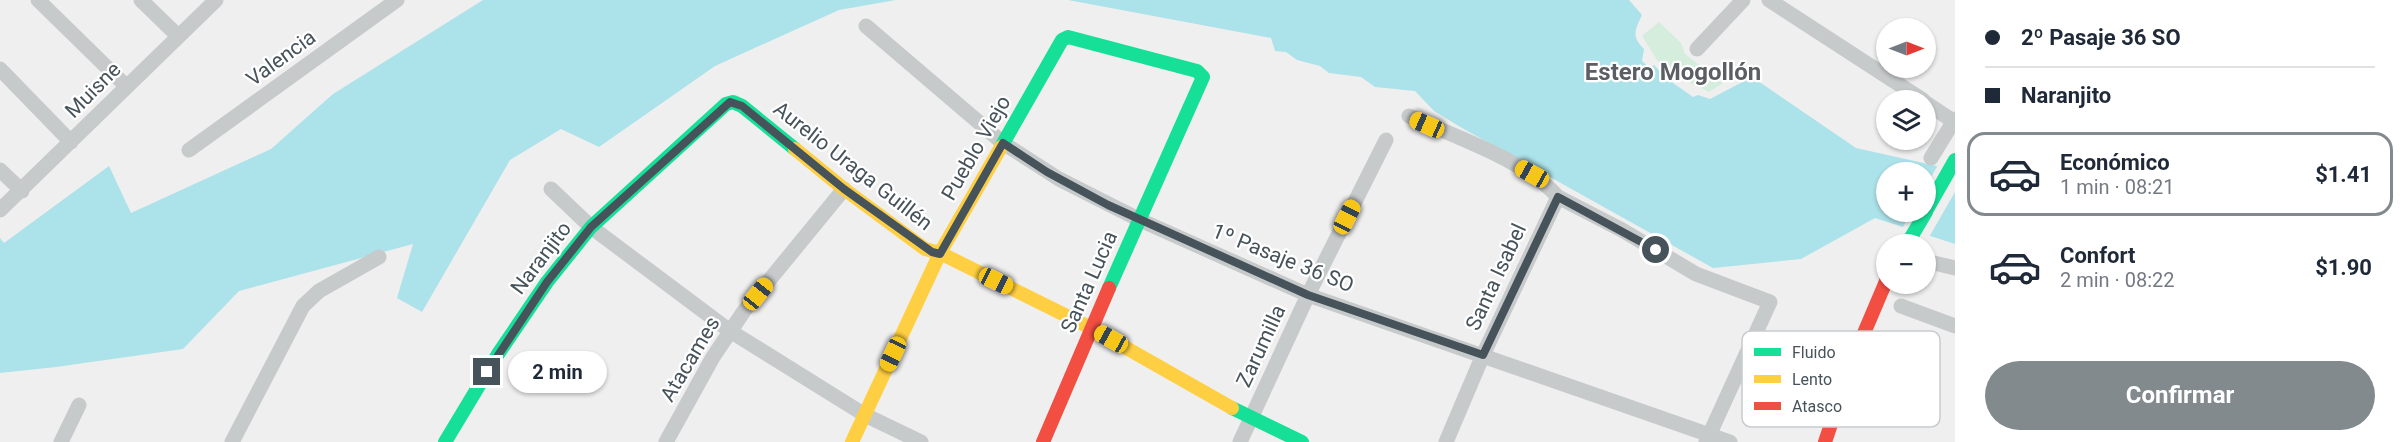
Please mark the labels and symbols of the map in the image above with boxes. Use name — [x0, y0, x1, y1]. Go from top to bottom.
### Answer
north arrow — [1876, 18, 1936, 78]
street label: Valencia — [242, 25, 320, 91]
street label: Muisne — [60, 57, 126, 123]
district label: Estero Mogollón — [1585, 58, 1761, 86]
street label: Pueblo Viejo — [936, 91, 1016, 205]
street label: Aurelio Uraga Guillén — [769, 97, 937, 235]
car — [1407, 109, 1447, 141]
car — [1512, 157, 1552, 191]
car — [1331, 197, 1363, 237]
street label: Naranjito — [506, 217, 576, 299]
street label: 1º Pasaje 36 SO — [1209, 219, 1357, 297]
street label: Santa Isabel — [1461, 220, 1531, 334]
street label: Santa Lucia — [1056, 227, 1122, 337]
route start — [1642, 236, 1669, 263]
car — [976, 265, 1016, 297]
car — [740, 274, 776, 314]
street label: Zarumilla — [1232, 301, 1290, 391]
street label: Atacames — [655, 312, 725, 406]
car — [1091, 322, 1131, 356]
legend — [1742, 331, 1940, 427]
car — [877, 334, 909, 374]
text: Fluido — [1792, 343, 1836, 362]
callout: 2 min — [508, 351, 607, 393]
route end — [473, 358, 500, 385]
text: Lento — [1792, 370, 1832, 389]
text: Atasco — [1792, 397, 1842, 416]

